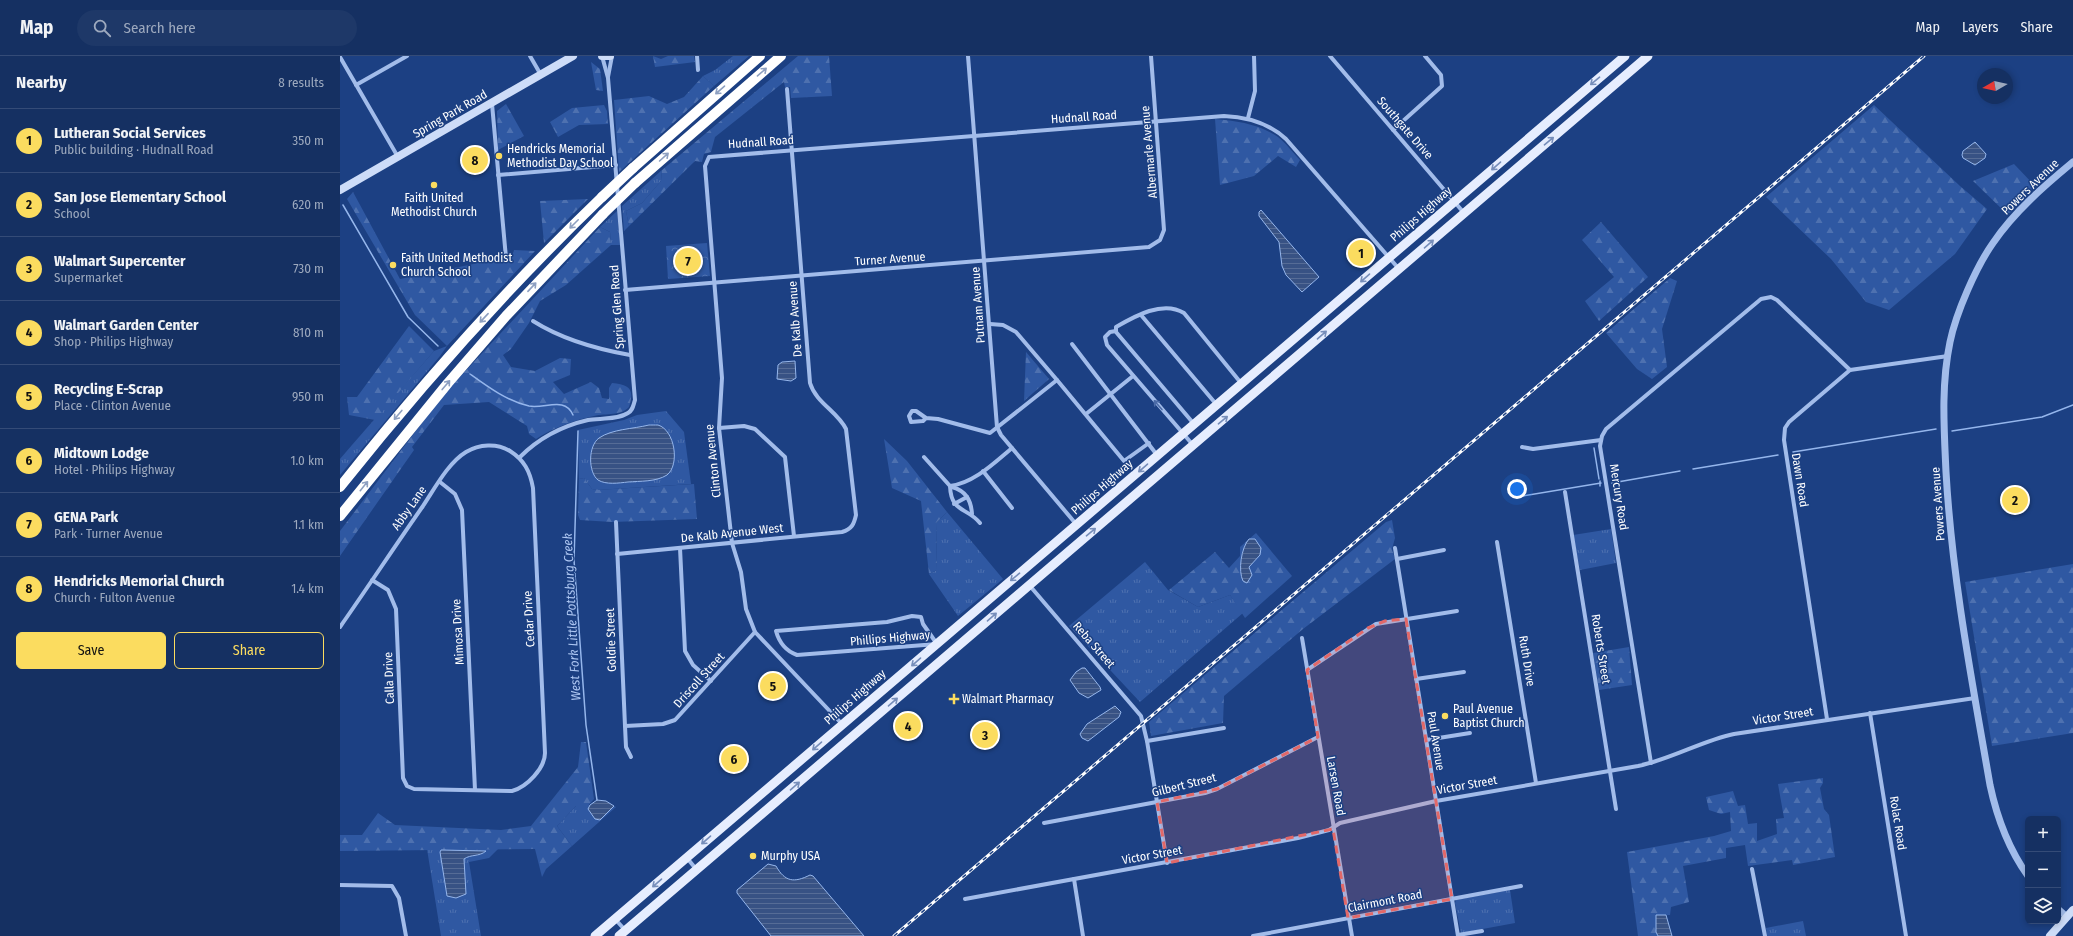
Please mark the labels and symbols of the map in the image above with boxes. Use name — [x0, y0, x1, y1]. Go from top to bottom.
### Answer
one-way arrow — [757, 67, 767, 76]
north arrow — [1977, 68, 2013, 104]
one-way arrow — [1590, 77, 1600, 86]
one-way arrow — [714, 86, 725, 95]
street label: Spring Park Road — [410, 87, 490, 141]
street label: Southgate Drive — [1374, 94, 1436, 162]
street label: Albermarle Avenue — [1138, 105, 1160, 199]
street label: Hudnall Road — [1051, 108, 1117, 126]
street label: Hudnall Road — [728, 133, 794, 151]
one-way arrow — [1543, 137, 1554, 146]
place label: Hendricks Memorial Methodist Day School — [507, 142, 613, 170]
pin: 8 — [462, 145, 488, 175]
marker: Hendricks Memorial Methodist Day School — [494, 151, 504, 161]
one-way arrow — [659, 152, 669, 162]
street label: Powers Avenue — [1999, 156, 2062, 218]
one-way arrow — [1491, 161, 1501, 170]
marker: Faith United Methodist Church — [429, 180, 439, 190]
street label: Philips Highway — [1387, 183, 1455, 245]
place label: Faith United Methodist Church — [391, 191, 477, 219]
one-way arrow — [569, 219, 579, 229]
pin: 1 — [1348, 238, 1374, 268]
one-way arrow — [1423, 240, 1433, 249]
pin: 7 — [675, 246, 701, 276]
street label: Turner Avenue — [854, 250, 926, 268]
place label: Faith United Methodist Church School — [401, 251, 512, 279]
marker: Faith United Methodist Church School — [388, 260, 398, 270]
street label: Spring Glen Road — [607, 264, 627, 350]
street label: Putnam Avenue — [968, 266, 988, 344]
one-way arrow — [1360, 273, 1371, 282]
street label: De Kalb Avenue — [785, 280, 805, 357]
one-way arrow — [527, 282, 537, 292]
one-way arrow — [479, 313, 489, 323]
one-way arrow — [1316, 331, 1327, 340]
one-way arrow — [442, 380, 451, 391]
one-way arrow — [1153, 399, 1162, 410]
one-way arrow — [394, 410, 403, 421]
one-way arrow — [1218, 415, 1228, 424]
street label: Clinton Avenue — [702, 424, 724, 498]
street label: Dawn Road — [1789, 452, 1811, 508]
street label: Philips Highway — [1068, 456, 1136, 518]
one-way arrow — [1138, 463, 1148, 472]
street label: Mercury Road — [1607, 463, 1631, 531]
street label: Powers Avenue — [1928, 467, 1948, 541]
your location — [1507, 479, 1527, 499]
one-way arrow — [360, 481, 369, 492]
street label: Abby Lane — [389, 483, 429, 533]
pin: 2 — [2002, 485, 2028, 515]
street label: De Kalb Avenue West — [680, 521, 784, 545]
one-way arrow — [1086, 528, 1096, 537]
water label: West Fork Little Pottsburg Creek — [560, 532, 583, 701]
one-way arrow — [1009, 573, 1020, 582]
street label: Cedar Drive — [521, 590, 537, 648]
street label: Mimosa Drive — [449, 598, 467, 665]
street label: Goldie Street — [603, 608, 619, 672]
one-way arrow — [987, 613, 998, 622]
street label: Roberts Street — [1589, 613, 1613, 685]
street label: Reba Street — [1070, 619, 1118, 671]
street label: Phillips Highway — [849, 627, 931, 648]
street label: Ruth Drive — [1516, 635, 1538, 687]
street label: Driscoll Street — [671, 650, 727, 710]
street label: Calla Drive — [381, 652, 397, 704]
one-way arrow — [910, 657, 921, 666]
street label: Philips Highway — [821, 666, 889, 728]
pin: 5 — [760, 671, 786, 701]
place label: Walmart Pharmacy — [962, 692, 1054, 706]
marker: Walmart Pharmacy — [949, 694, 959, 704]
one-way arrow — [888, 697, 899, 706]
place label: Paul Avenue Baptist Church — [1453, 702, 1525, 730]
street label: Victor Street — [1752, 704, 1814, 728]
street label: Paul Avenue — [1424, 710, 1448, 772]
pin: 4 — [895, 711, 921, 741]
marker: Paul Avenue Baptist Church — [1440, 711, 1450, 721]
pin: 3 — [972, 720, 998, 750]
one-way arrow — [812, 742, 822, 751]
pin: 6 — [721, 744, 747, 774]
street label: Larsen Road — [1324, 755, 1348, 817]
street label: Gilbert Street — [1150, 770, 1218, 800]
street label: Victor Street — [1436, 773, 1498, 797]
one-way arrow — [789, 782, 800, 791]
street label: Rolac Road — [1887, 795, 1909, 851]
one-way arrow — [701, 836, 712, 845]
street label: Victor Street — [1121, 843, 1183, 867]
place label: Murphy USA — [761, 849, 821, 863]
marker: Murphy USA — [748, 851, 758, 861]
one-way arrow — [652, 878, 662, 887]
street label: Clairmont Road — [1347, 887, 1423, 915]

